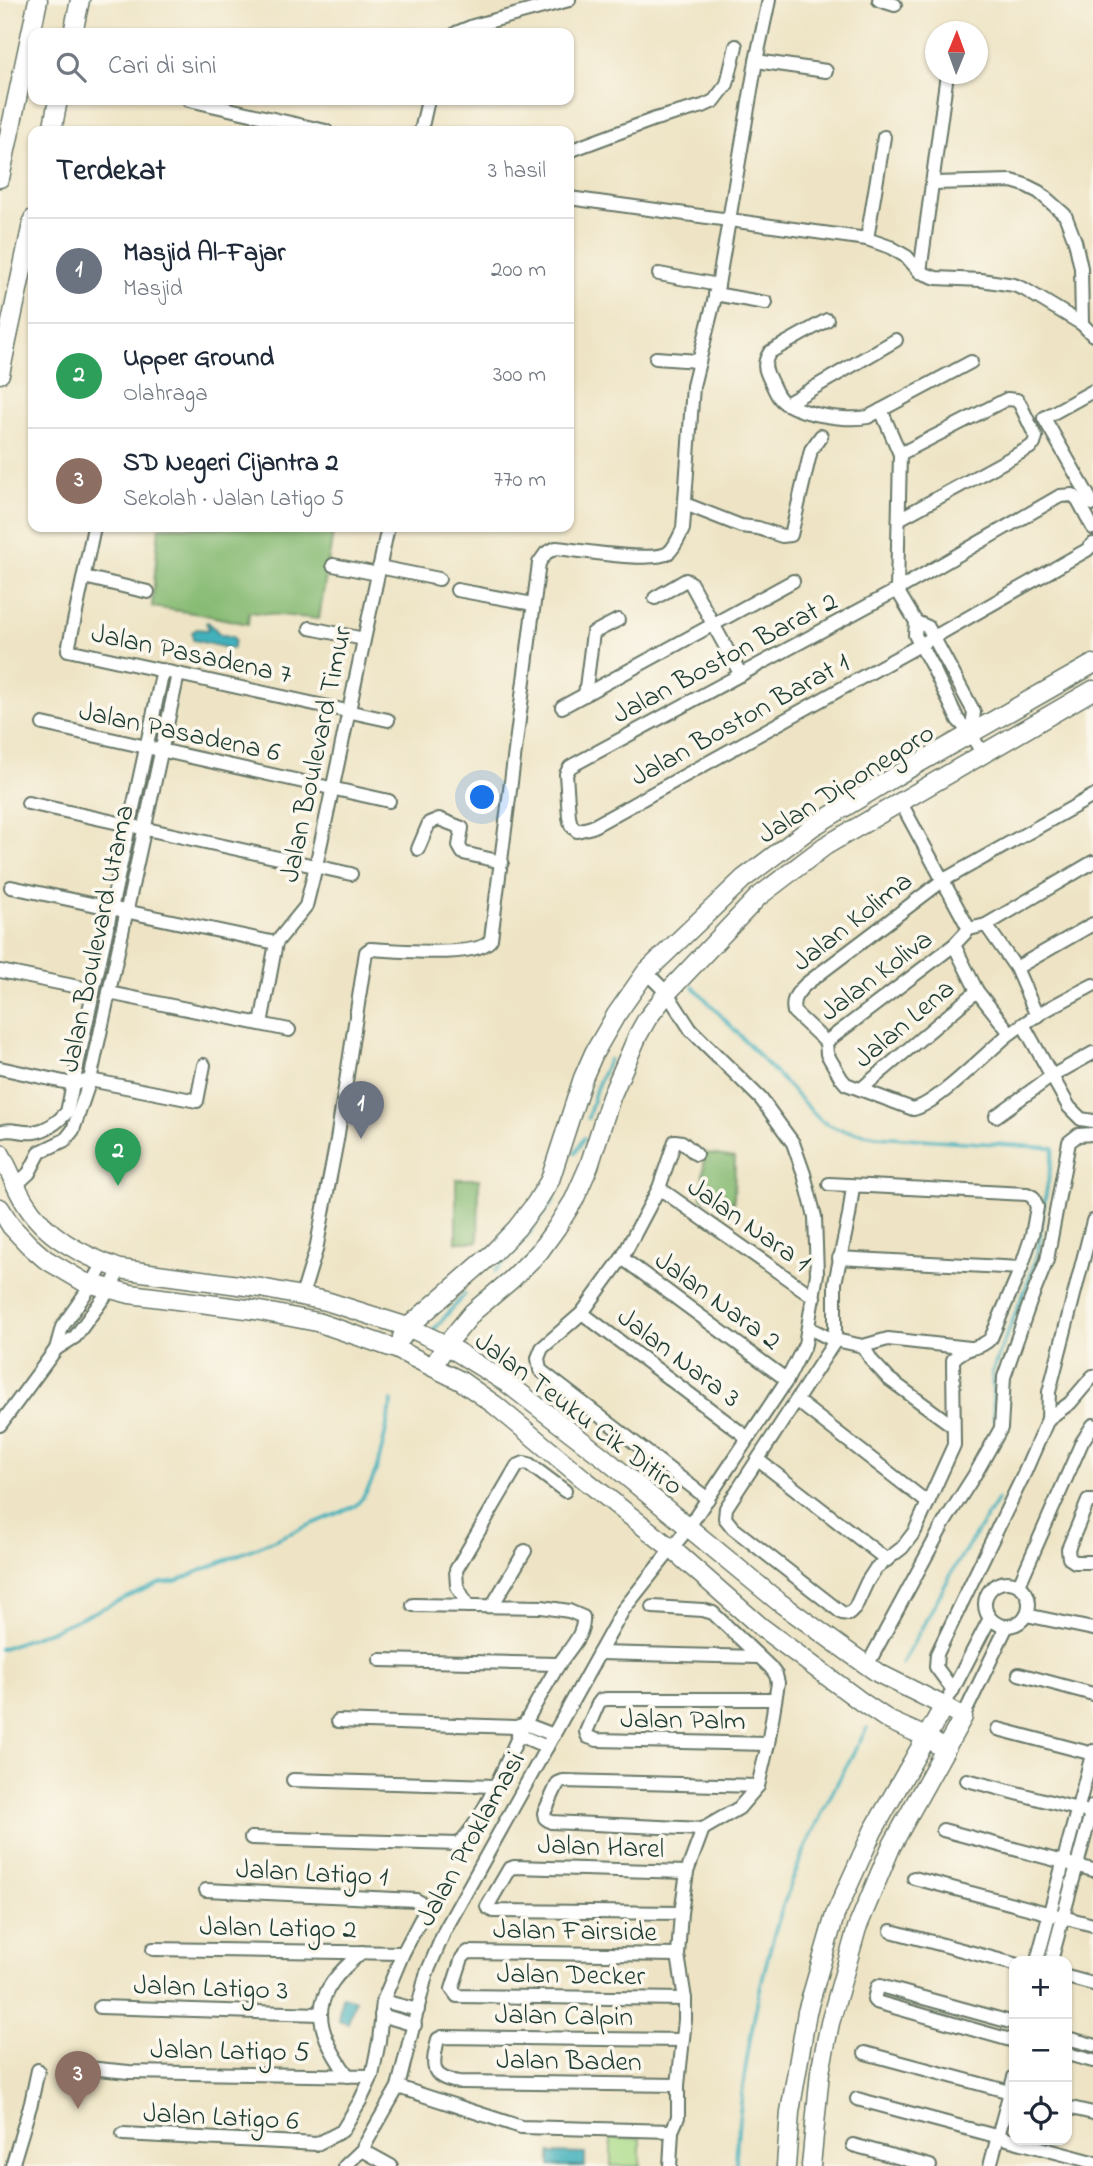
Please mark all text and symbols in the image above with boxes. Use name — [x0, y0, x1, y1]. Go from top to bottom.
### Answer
north arrow — [925, 21, 988, 84]
search box — [28, 28, 574, 105]
icon: search — [52, 48, 90, 86]
text: Cari di sini — [108, 48, 217, 86]
text: Terdekat — [56, 150, 166, 194]
text: 3 hasil — [488, 155, 546, 188]
text: Masjid Al-Fajar — [123, 235, 285, 273]
text: 1 — [75, 254, 83, 287]
text: 200 m — [491, 254, 546, 287]
text: Masjid — [123, 273, 183, 306]
text: Upper Ground — [123, 340, 274, 378]
text: 2 — [73, 359, 85, 392]
text: 300 m — [493, 359, 546, 392]
text: Olahraga — [123, 378, 208, 411]
text: SD Negeri Cijantra 2 — [123, 445, 338, 483]
text: 3 — [74, 464, 84, 497]
text: 770 m — [494, 464, 546, 497]
text: Sekolah · Jalan Latigo 5 — [123, 483, 344, 516]
street label: Jalan Boston Barat 2 — [606, 582, 846, 736]
street label: Jalan Pasadena 7 — [87, 614, 296, 697]
street label: Jalan Boulevard Timur — [270, 623, 365, 887]
street label: Jalan Boston Barat 1 — [624, 644, 858, 798]
street label: Jalan Pasadena 6 — [75, 692, 284, 775]
street label: Jalan Diponegoro — [751, 714, 943, 856]
your location — [465, 780, 499, 814]
street label: Jalan Boulevard Utama — [50, 801, 147, 1076]
street label: Jalan Kolima — [784, 862, 922, 983]
street label: Jalan Koliva — [812, 921, 942, 1033]
street label: Jalan Lena — [846, 970, 965, 1079]
pin: 1 — [338, 1081, 384, 1139]
pin: 2 — [95, 1128, 141, 1186]
street label: Jalan Nara 1 — [678, 1168, 818, 1284]
street label: Jalan Nara 2 — [645, 1242, 789, 1362]
street label: Jalan Nara 3 — [607, 1299, 748, 1419]
street label: Jalan Teuku Cik Ditiro — [465, 1323, 691, 1507]
street label: Jalan Palm — [620, 1700, 746, 1743]
street label: Jalan Proklamasi — [407, 1745, 537, 1935]
street label: Jalan Harel — [537, 1826, 665, 1871]
street label: Jalan Latigo 1 — [235, 1850, 389, 1899]
street label: Jalan Latigo 2 — [199, 1908, 357, 1951]
street label: Jalan Fairside — [493, 1911, 658, 1954]
street label: Jalan Decker — [496, 1955, 646, 1998]
map controls — [1009, 1956, 1072, 2145]
button: + — [1009, 1956, 1072, 2019]
street label: Jalan Latigo 3 — [133, 1966, 289, 2013]
street label: Jalan Calpin — [494, 1996, 634, 2039]
button: − — [1009, 2019, 1072, 2082]
street label: Jalan Latigo 5 — [150, 2031, 310, 2074]
street label: Jalan Baden — [496, 2041, 642, 2084]
pin: 3 — [55, 2051, 101, 2109]
button: locate — [1009, 2082, 1072, 2145]
street label: Jalan Latigo 6 — [142, 2094, 300, 2143]

